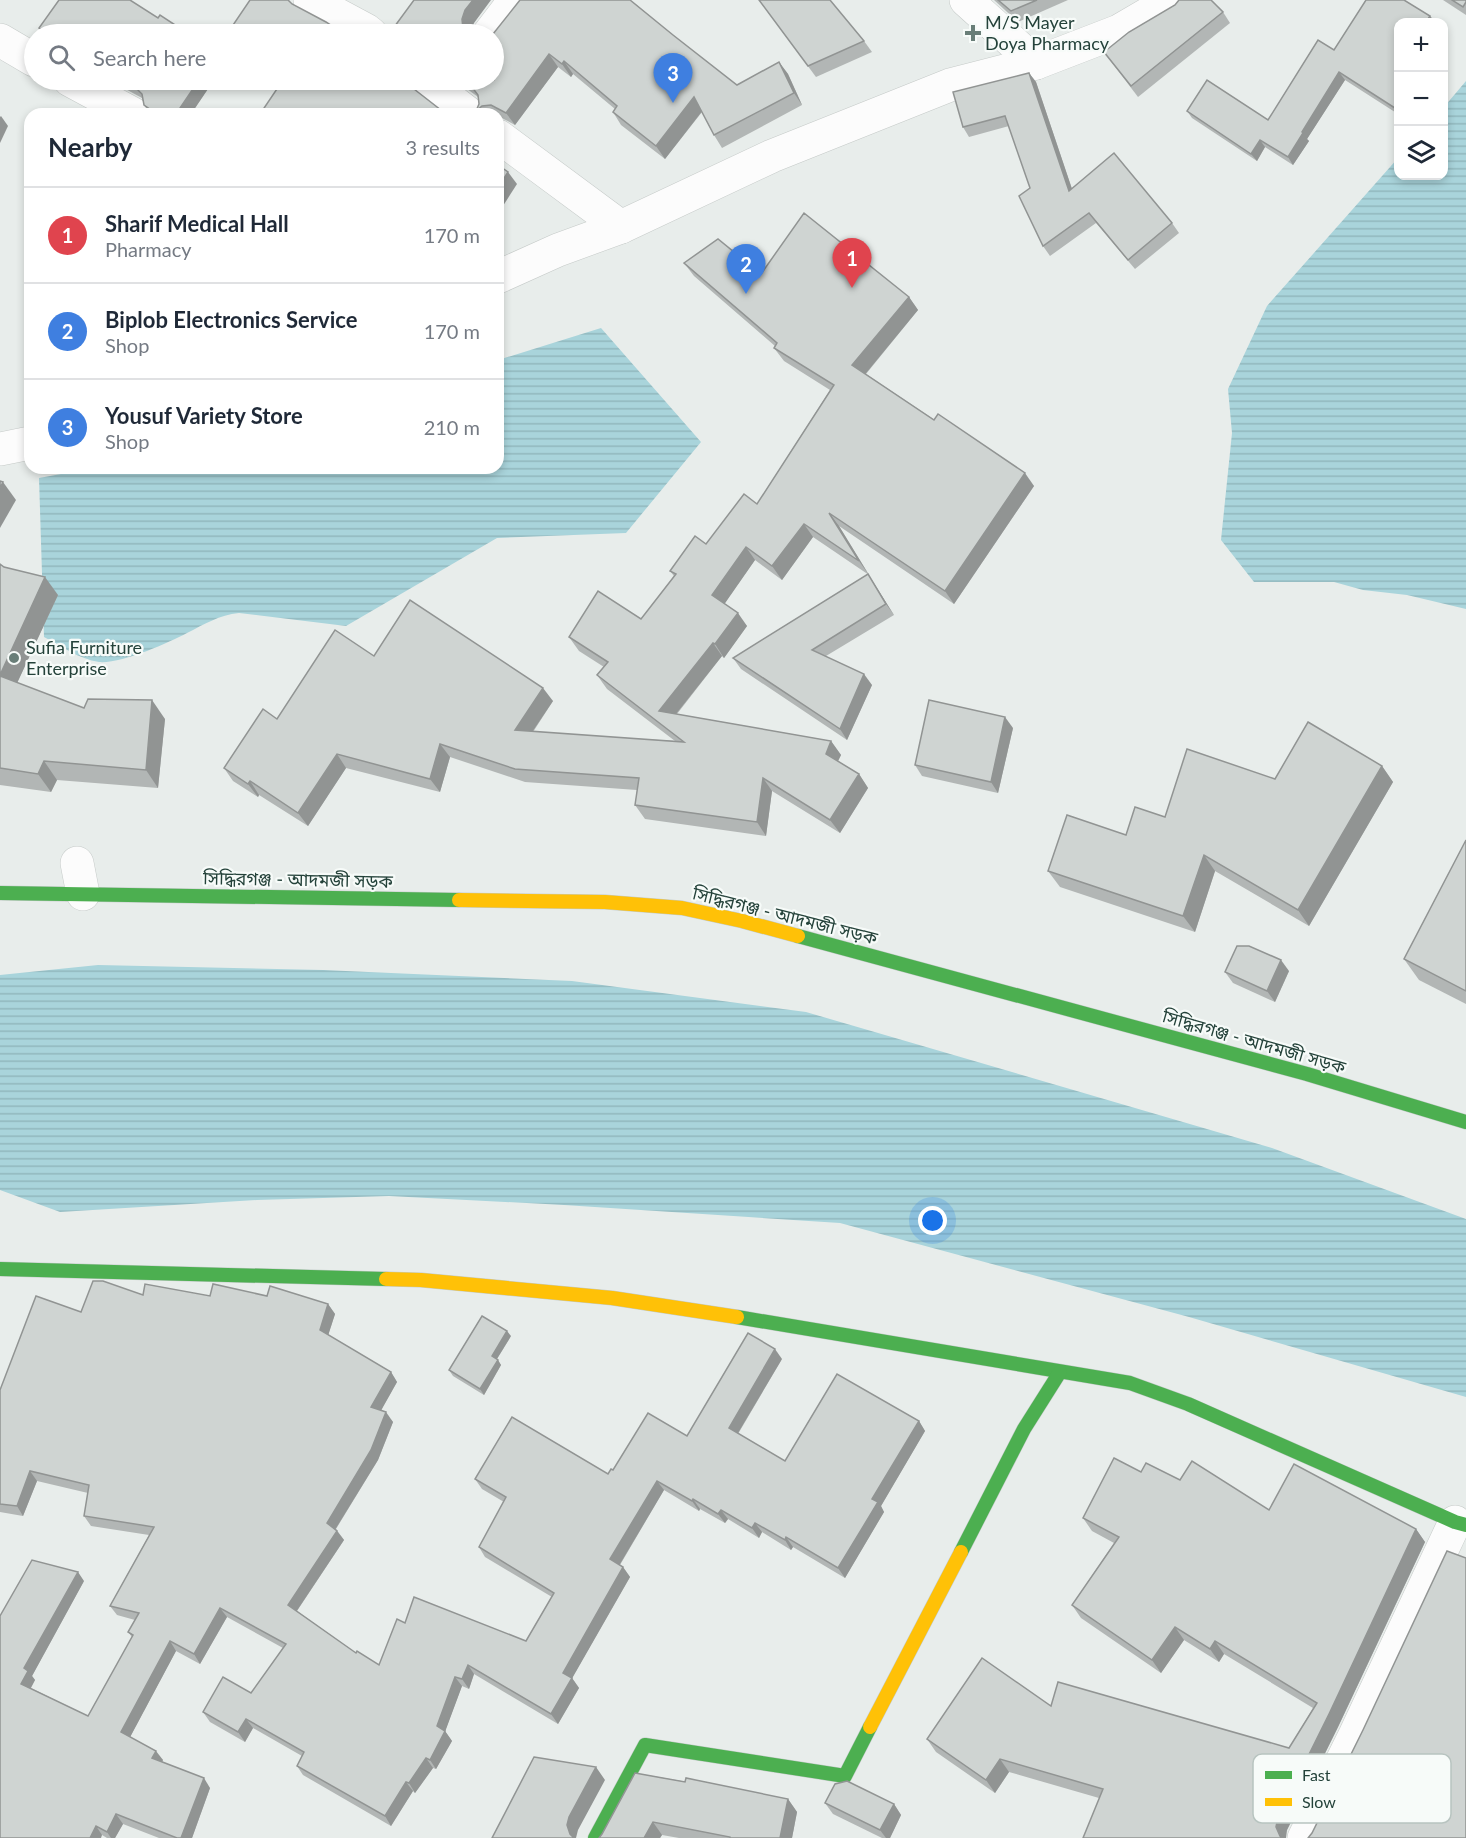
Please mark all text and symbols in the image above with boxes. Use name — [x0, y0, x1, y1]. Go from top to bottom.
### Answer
place label: M/S Mayer Doya Pharmacy — [985, 11, 1110, 54]
map controls — [1394, 18, 1448, 180]
button: + — [1394, 18, 1448, 72]
search box — [24, 24, 504, 90]
marker: M/S Mayer Doya Pharmacy — [966, 26, 980, 40]
icon: search — [45, 41, 78, 74]
text: Search here — [93, 44, 206, 71]
pin: 3 — [654, 54, 692, 103]
button: − — [1394, 72, 1448, 126]
button: layers — [1394, 126, 1448, 180]
text: Nearby — [48, 131, 133, 163]
text: 3 results — [405, 135, 480, 159]
text: Sharif Medical Hall — [105, 210, 289, 237]
text: 1 — [62, 223, 73, 247]
text: 170 m — [424, 223, 480, 247]
text: Pharmacy — [105, 237, 192, 261]
pin: 1 — [832, 238, 872, 288]
pin: 2 — [726, 244, 766, 294]
text: Biplob Electronics Service — [105, 306, 357, 333]
text: 2 — [62, 319, 73, 343]
text: 170 m — [424, 319, 480, 343]
text: Shop — [105, 333, 149, 357]
text: Yousuf Variety Store — [105, 402, 303, 429]
text: 3 — [62, 415, 73, 439]
text: 210 m — [424, 415, 480, 439]
text: Shop — [105, 429, 149, 453]
place label: Sufia Furniture Enterprise — [26, 636, 142, 679]
marker: Sufia Furniture Enterprise — [7, 651, 21, 665]
street label: সিদ্ধিরগঞ্জ - আদমজী সড়ক — [202, 866, 394, 892]
street label: সিদ্ধিরগঞ্জ - আদমজী সড়ক — [690, 881, 880, 949]
street label: সিদ্ধিরগঞ্জ - আদমজী সড়ক — [1159, 1004, 1349, 1078]
your location — [918, 1206, 947, 1235]
legend — [1253, 1754, 1451, 1823]
text: Fast — [1302, 1765, 1331, 1784]
text: Slow — [1302, 1792, 1336, 1811]

